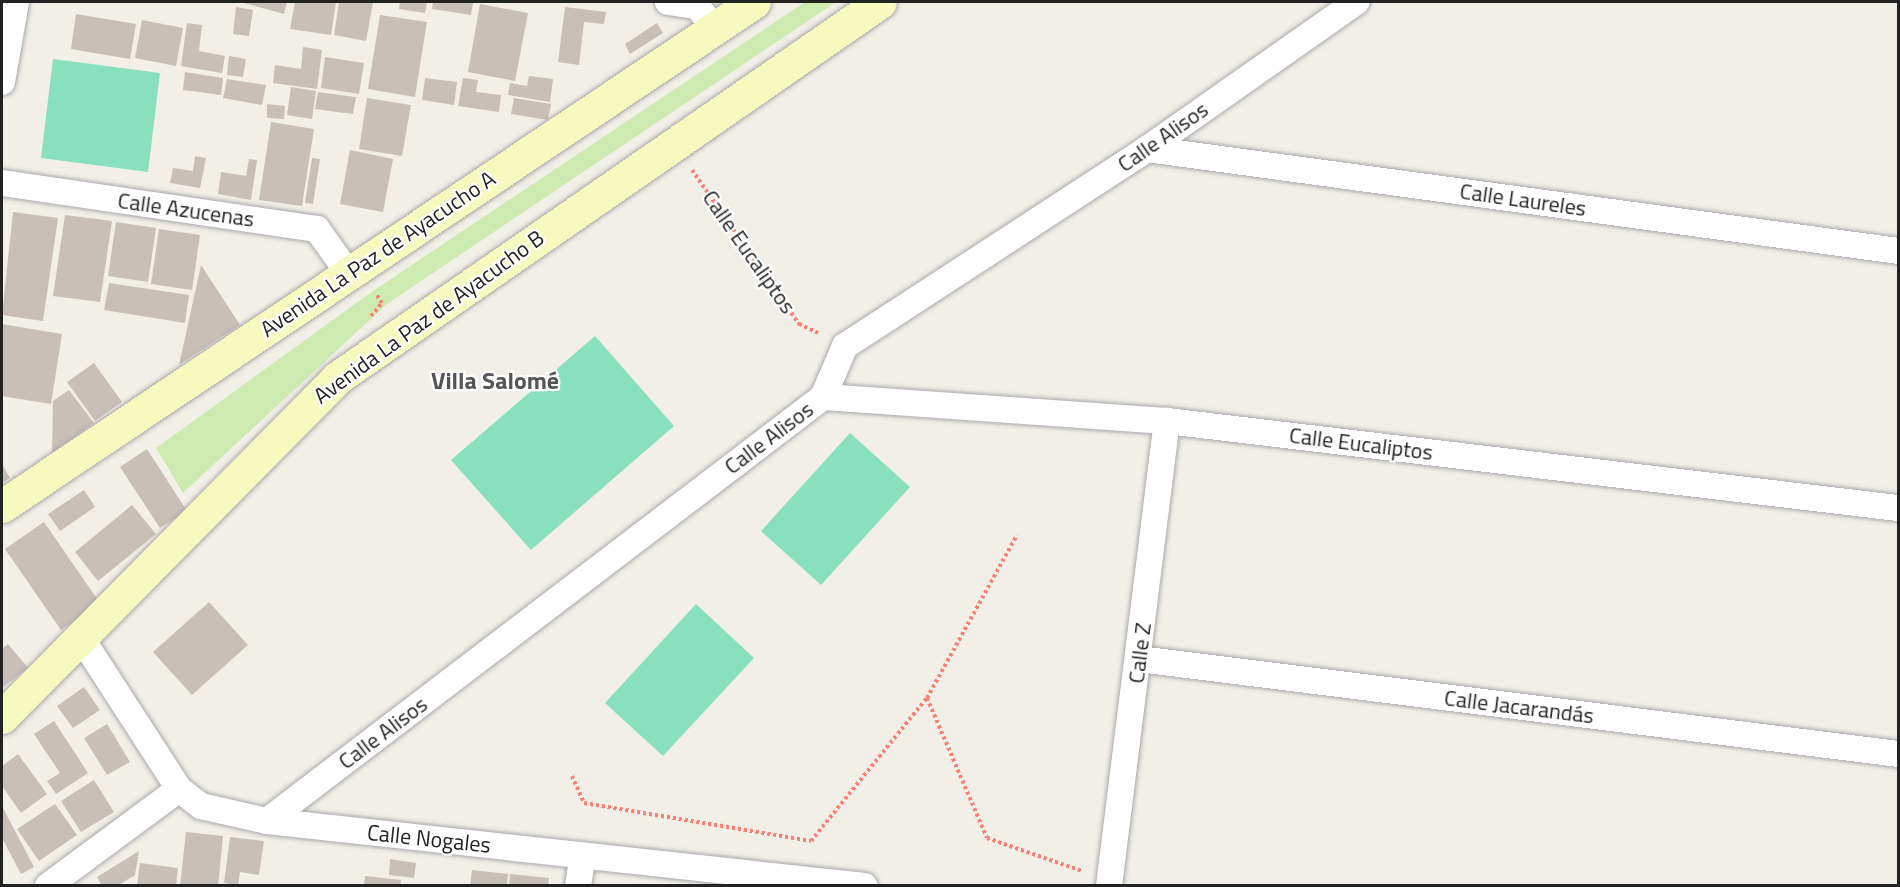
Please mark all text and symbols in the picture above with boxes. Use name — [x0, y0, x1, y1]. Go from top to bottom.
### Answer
street label: Calle Alisos — [1113, 96, 1213, 178]
street label: Avenida La Paz de Ayacucho A — [256, 165, 500, 343]
street label: Calle Laureles — [1458, 178, 1588, 222]
street label: Calle Eucaliptos — [697, 185, 801, 319]
street label: Calle Azucenas — [116, 187, 256, 233]
street label: Avenida La Paz de Ayacucho B — [309, 225, 549, 409]
district label: Villa Salomé — [431, 367, 559, 395]
street label: Calle Alisos — [719, 396, 819, 480]
street label: Calle Eucaliptos — [1288, 422, 1434, 466]
street label: Calle Z — [1123, 621, 1157, 685]
street label: Calle Jacarandás — [1443, 685, 1595, 729]
street label: Calle Alisos — [333, 691, 433, 775]
street label: Calle Nogales — [366, 819, 492, 859]

